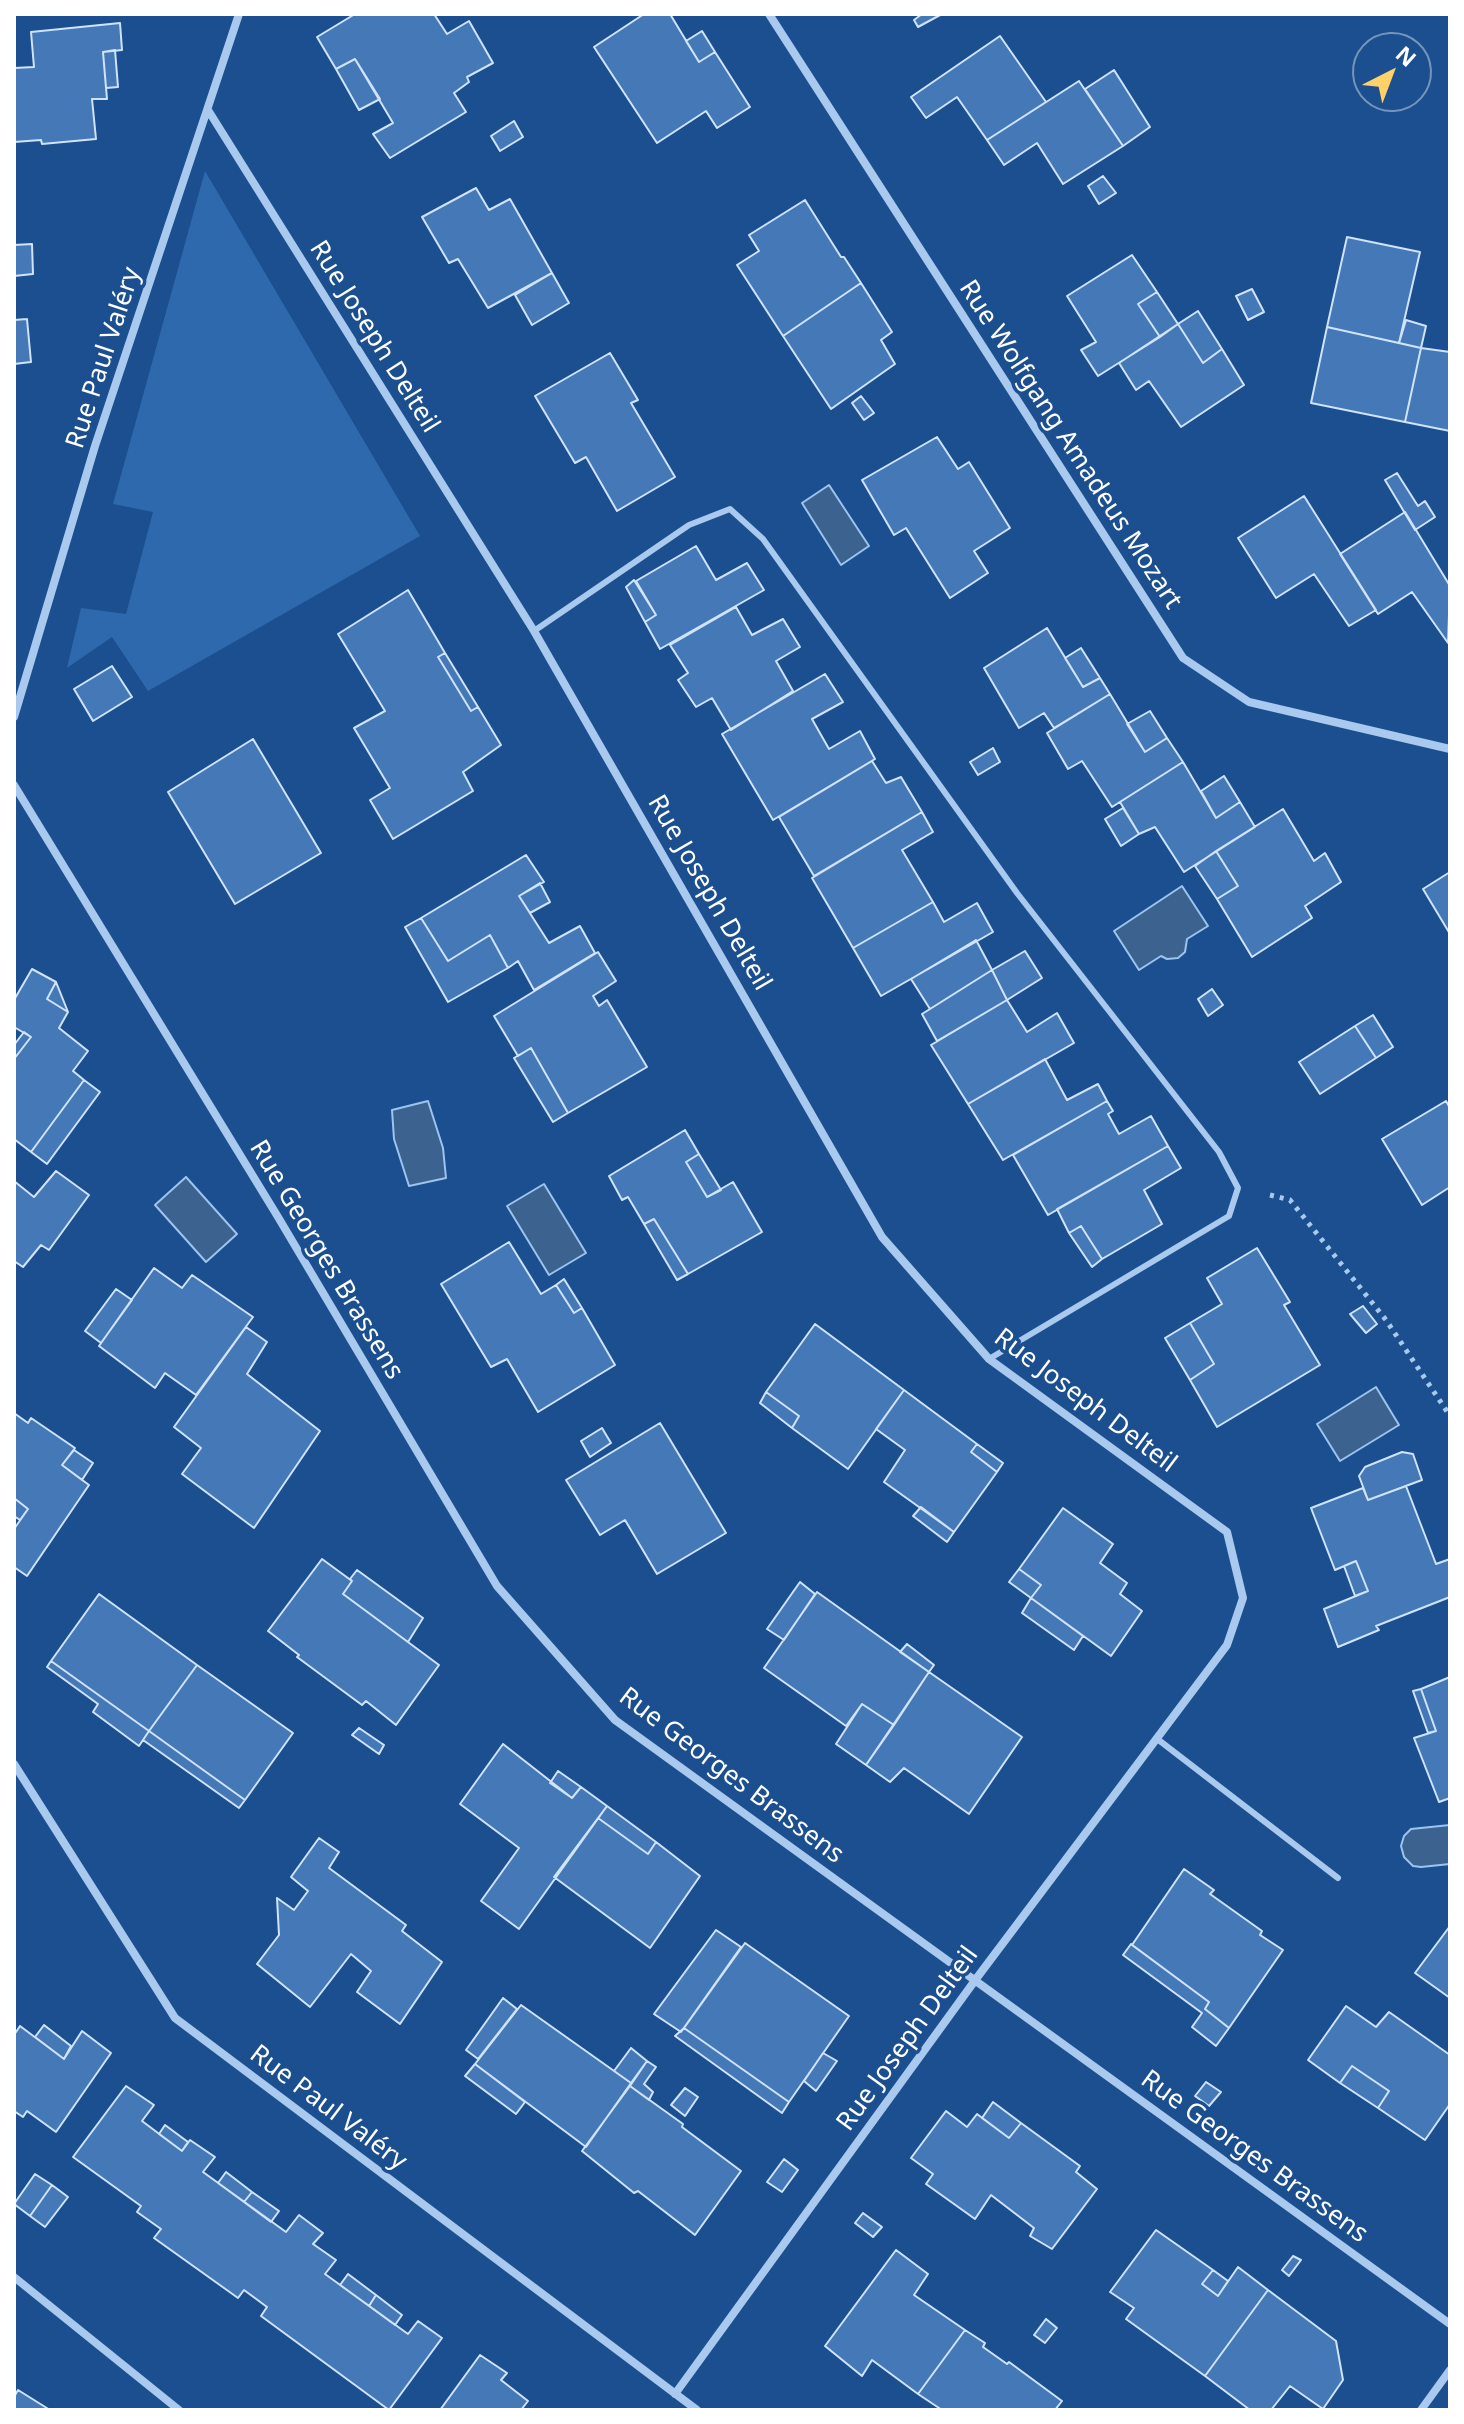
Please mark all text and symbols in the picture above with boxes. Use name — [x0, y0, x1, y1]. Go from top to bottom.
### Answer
north arrow — [1352, 32, 1432, 112]
text: N — [1390, 39, 1423, 73]
street label: Rue Joseph Delteil — [302, 235, 446, 439]
street label: Rue Paul Valéry — [60, 264, 148, 452]
street label: Rue Wolfgang Amadeus Mozart — [952, 275, 1188, 615]
street label: Rue Joseph Delteil — [640, 790, 778, 996]
street label: Rue Georges Brassens — [242, 1135, 410, 1385]
street label: Rue Joseph Delteil — [988, 1322, 1182, 1480]
street label: Rue Georges Brassens — [613, 1681, 849, 1871]
street label: Rue Joseph Delteil — [831, 1941, 985, 2137]
street label: Rue Paul Valéry — [243, 2039, 413, 2177]
street label: Rue Georges Brassens — [1134, 2064, 1374, 2250]

